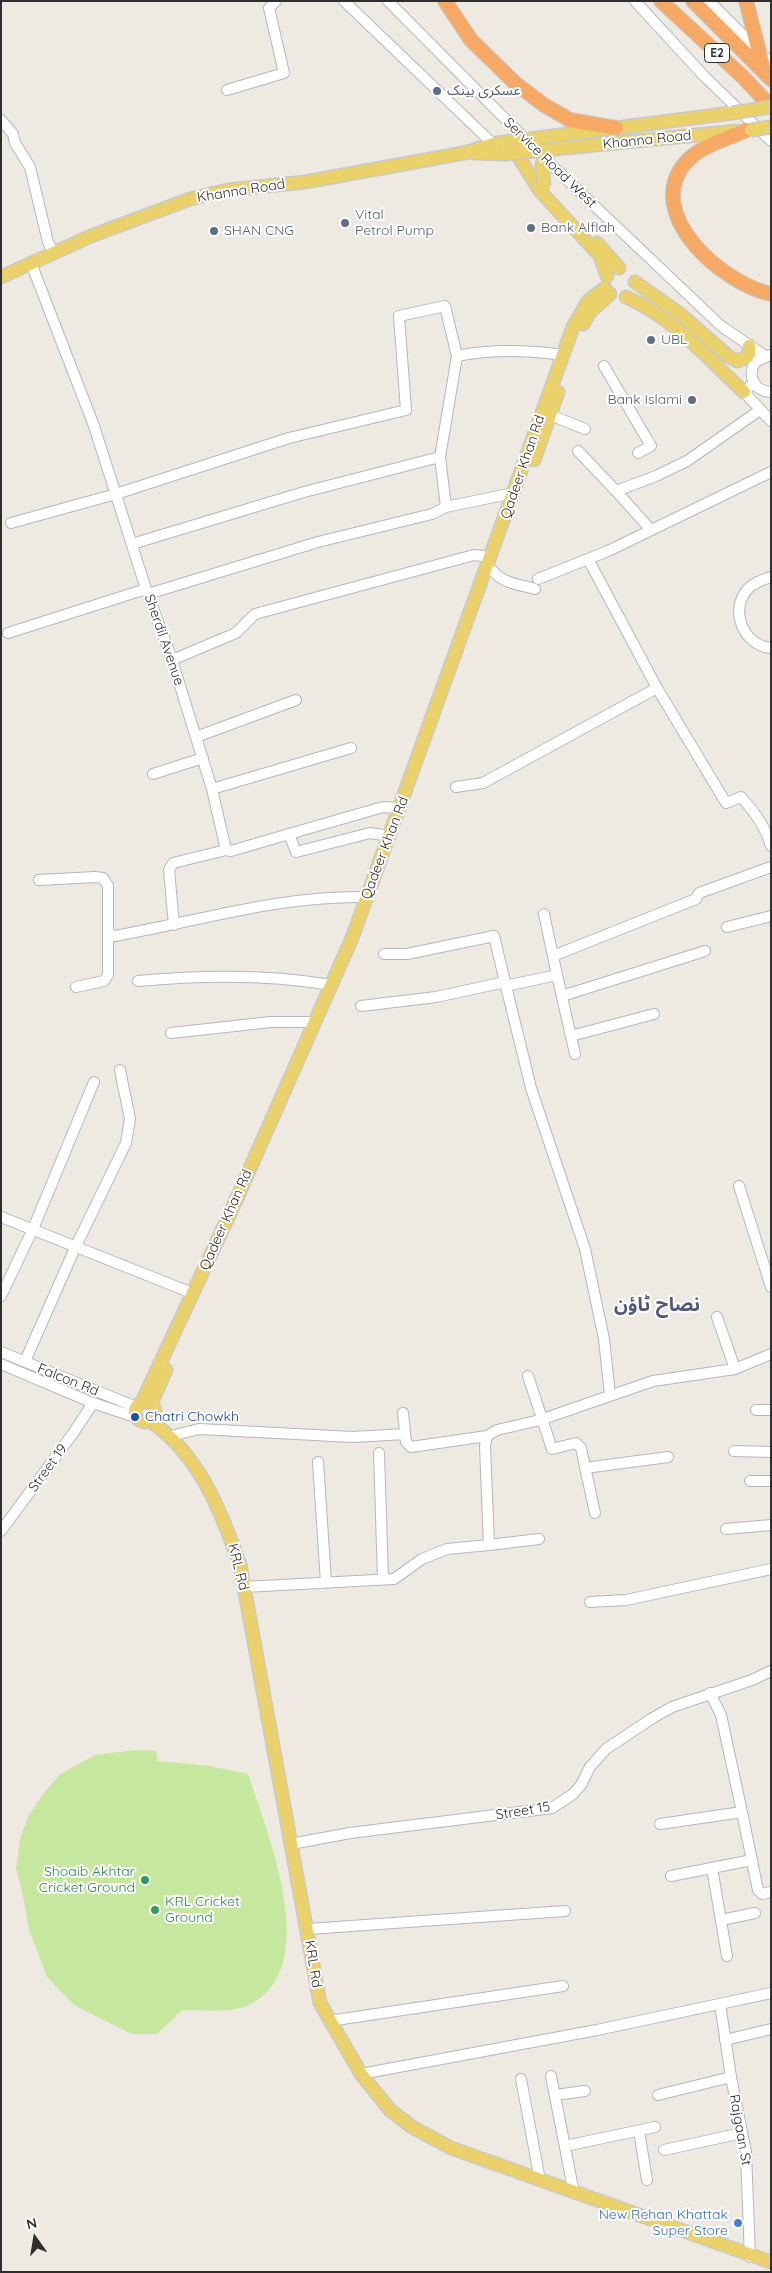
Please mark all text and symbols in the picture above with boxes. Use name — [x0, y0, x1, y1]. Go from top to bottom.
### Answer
road number: E2 — [704, 44, 730, 62]
place label: عسکری بینک — [447, 83, 520, 99]
marker: عسکری بینک — [431, 85, 443, 97]
street label: Service Road West — [500, 114, 600, 212]
street label: Khanna Road — [602, 127, 692, 153]
street label: Khanna Road — [196, 176, 286, 206]
place label: Vital Petrol Pump — [355, 207, 434, 240]
marker: Vital Petrol Pump — [339, 217, 351, 229]
place label: Bank Alflah — [541, 220, 615, 236]
marker: Bank Alflah — [525, 222, 537, 234]
place label: SHAN CNG — [224, 223, 294, 239]
marker: SHAN CNG — [208, 225, 220, 237]
place label: UBL — [661, 332, 688, 348]
marker: UBL — [645, 334, 657, 346]
place label: Bank Islami — [607, 392, 682, 408]
marker: Bank Islami — [686, 394, 698, 406]
street label: Qadeer Khan Rd — [497, 413, 549, 521]
street label: Sherdil Avenue — [141, 592, 187, 688]
street label: Qadeer Khan Rd — [358, 794, 412, 902]
street label: Qadeer Khan Rd — [196, 1167, 256, 1273]
district label: نصاح ٹاؤن — [614, 1294, 700, 1316]
street label: Falcon Rd — [35, 1360, 101, 1400]
place label: Chatri Chowkh — [145, 1409, 239, 1425]
marker: Chatri Chowkh — [129, 1411, 141, 1423]
street label: Street 19 — [25, 1441, 71, 1495]
street label: KRL Rd — [224, 1542, 252, 1592]
street label: Street 15 — [495, 1798, 551, 1824]
place label: Shoaib Akhtar Cricket Ground — [39, 1864, 135, 1896]
marker: Shoaib Akhtar Cricket Ground — [139, 1874, 151, 1886]
place label: KRL Cricket Ground — [165, 1894, 240, 1926]
marker: KRL Cricket Ground — [149, 1904, 161, 1916]
street label: KRL Rd — [301, 1939, 325, 1989]
street label: Rajgaan St — [725, 2093, 755, 2167]
place label: New Rehan Khattak Super Store — [599, 2207, 728, 2240]
north arrow — [10, 2213, 60, 2263]
text: N — [25, 2213, 39, 2233]
marker: New Rehan Khattak Super Store — [732, 2217, 744, 2229]

